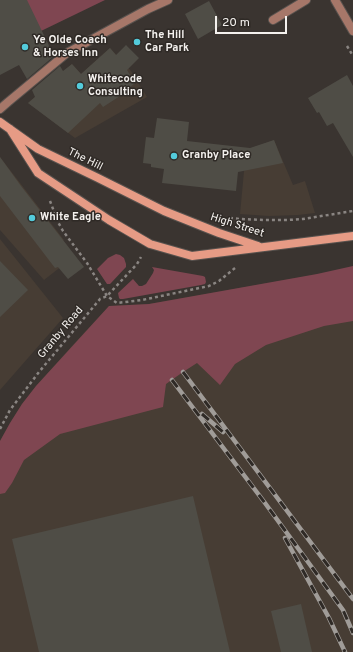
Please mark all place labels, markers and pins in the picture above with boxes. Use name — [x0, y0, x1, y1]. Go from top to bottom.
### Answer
place label: The Hill Car Park — [145, 29, 189, 55]
place label: Ye Olde Coach & Horses Inn — [33, 34, 107, 60]
marker: The Hill Car Park — [132, 37, 142, 47]
marker: Ye Olde Coach & Horses Inn — [20, 42, 30, 52]
place label: Whitecode Consulting — [88, 73, 143, 99]
marker: Whitecode Consulting — [75, 81, 85, 91]
place label: Granby Place — [182, 149, 250, 163]
marker: Granby Place — [169, 151, 179, 161]
place label: White Eagle — [40, 211, 101, 225]
marker: White Eagle — [27, 213, 37, 223]

